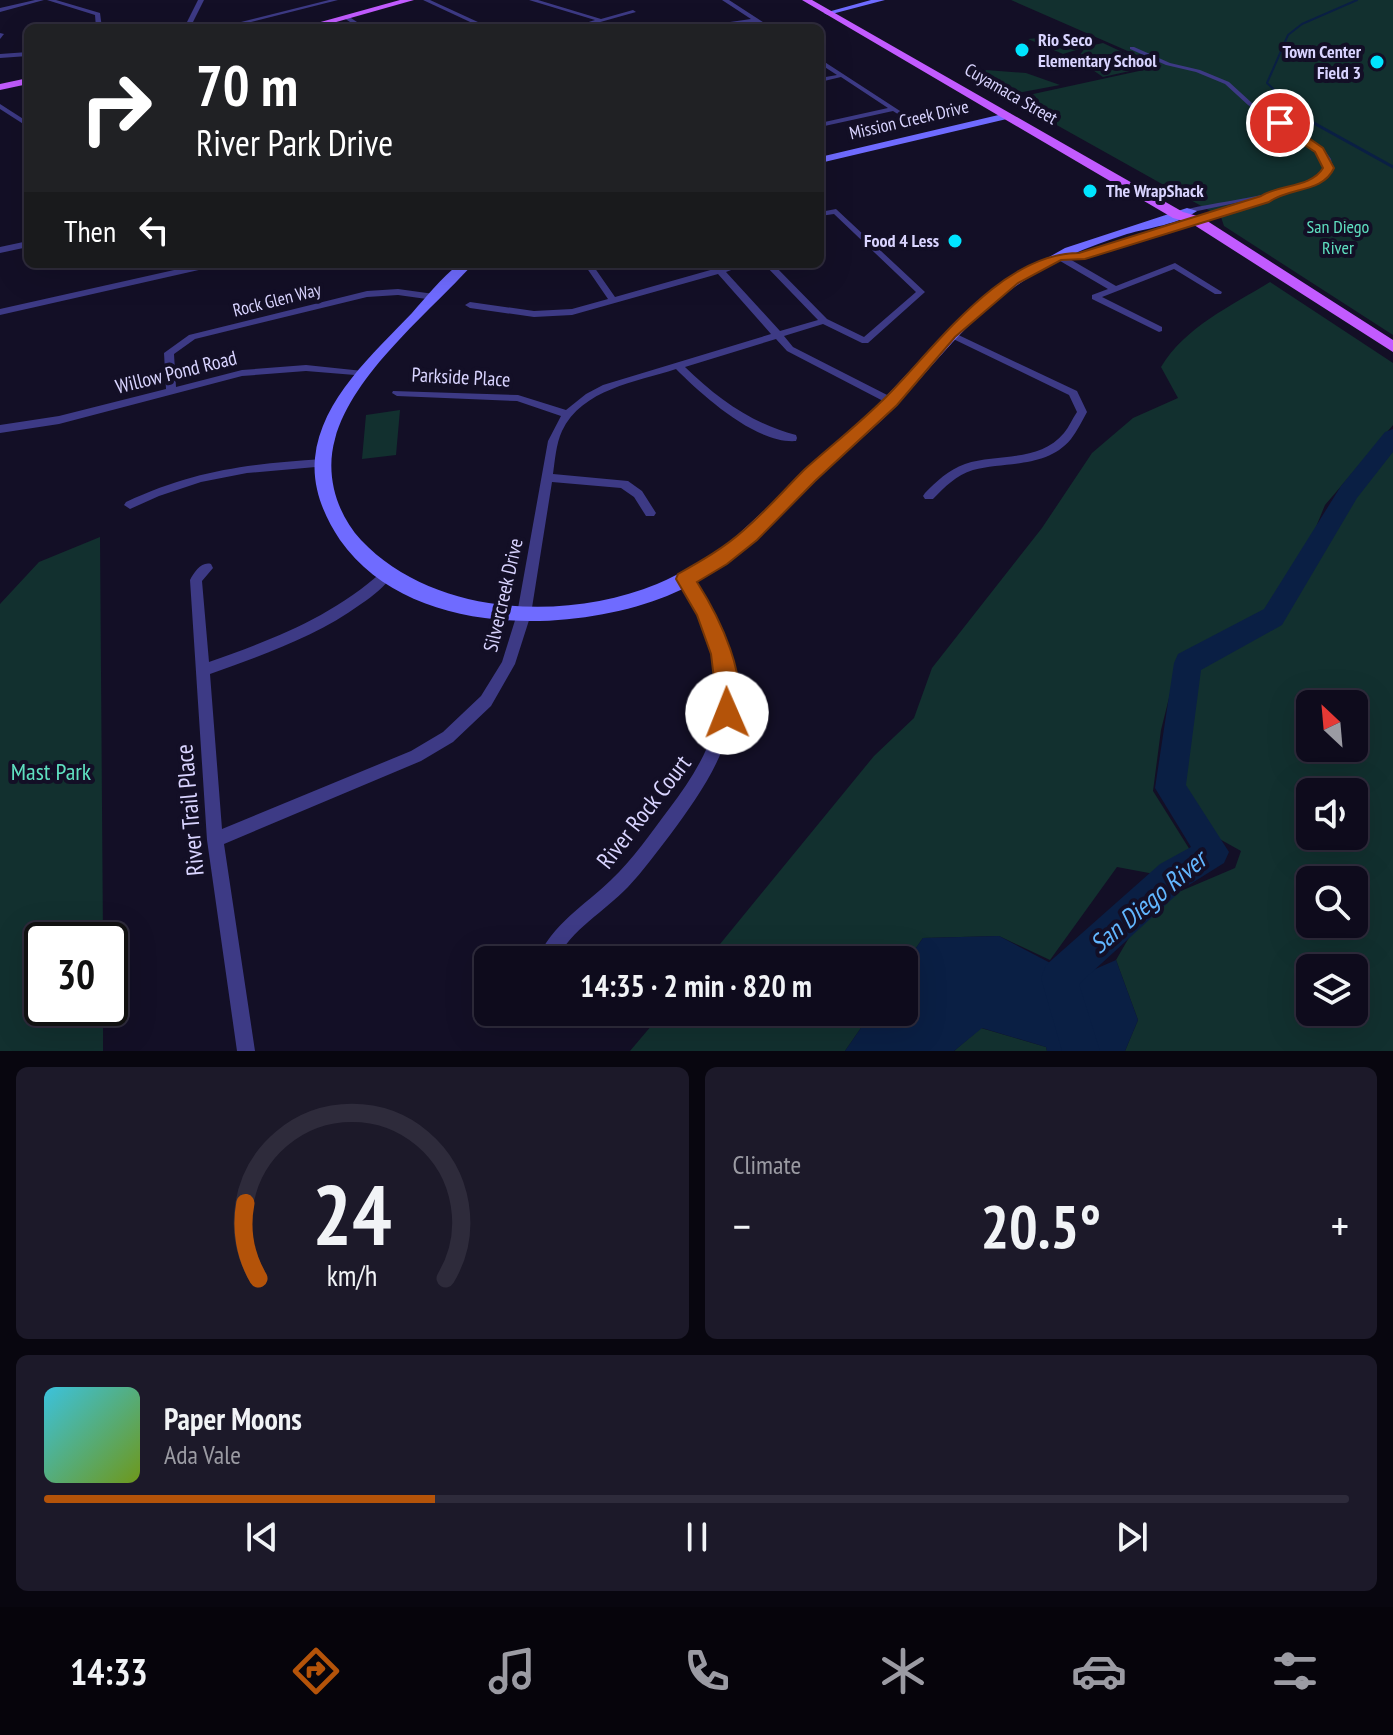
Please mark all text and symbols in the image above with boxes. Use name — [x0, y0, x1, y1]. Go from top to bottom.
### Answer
place label: Rio Seco Elementary School — [1038, 28, 1157, 72]
place label: Town Center Field 3 — [1282, 40, 1362, 84]
marker: Rio Seco Elementary School — [1013, 41, 1031, 59]
text: 70 m — [196, 49, 298, 121]
marker: Town Center Field 3 — [1368, 53, 1386, 71]
icon: right — [64, 56, 168, 160]
street label: Cuyamaca Street — [961, 58, 1062, 129]
pin — [1246, 89, 1314, 157]
street label: Mission Creek Drive — [847, 95, 971, 144]
icon: arrive — [1258, 101, 1302, 145]
text: River Park Drive — [196, 119, 393, 166]
place label: The WrapShack — [1106, 179, 1204, 202]
marker: The WrapShack — [1081, 182, 1099, 200]
icon: left — [132, 208, 176, 252]
text: Then — [64, 211, 116, 250]
park label: San Diego River — [1307, 215, 1370, 259]
place label: Food 4 Less — [864, 229, 939, 252]
marker: Food 4 Less — [946, 232, 964, 250]
street label: Rock Glen Way — [231, 277, 323, 322]
street label: Willow Pond Road — [113, 344, 239, 400]
street label: Parkside Place — [411, 361, 511, 393]
street label: Silvercreek Drive — [477, 536, 529, 654]
position arrow — [685, 671, 769, 755]
north arrow — [1296, 690, 1368, 762]
map controls — [1296, 690, 1368, 1026]
street label: River Trail Place — [168, 743, 211, 877]
street label: River Rock Court — [590, 748, 698, 875]
park label: Mast Park — [11, 756, 92, 787]
button: sound — [1296, 778, 1368, 850]
water label: San Diego River — [1083, 841, 1216, 960]
button: search — [1296, 866, 1368, 938]
speed limit sign: 30 — [24, 922, 128, 1026]
button: layers — [1296, 954, 1368, 1026]
text: 14:35 · 2 min · 820 m — [580, 966, 812, 1005]
text: Climate — [733, 1148, 801, 1181]
text: 24 — [312, 1160, 392, 1268]
text: 20.5° — [980, 1187, 1101, 1265]
text: − — [733, 1197, 751, 1254]
text: + — [1331, 1197, 1349, 1254]
text: km/h — [327, 1257, 378, 1294]
text: Paper Moons — [164, 1399, 302, 1438]
text: Ada Vale — [164, 1438, 241, 1471]
icon: previous — [240, 1515, 284, 1559]
icon: pause — [675, 1515, 719, 1559]
icon: next — [1110, 1515, 1154, 1559]
icon: directions — [288, 1643, 344, 1699]
icon: music — [484, 1643, 540, 1699]
icon: phone — [679, 1643, 735, 1699]
icon: climate — [875, 1643, 931, 1699]
icon: car — [1071, 1643, 1127, 1699]
icon: filters — [1267, 1643, 1323, 1699]
text: 14:33 — [70, 1648, 148, 1695]

